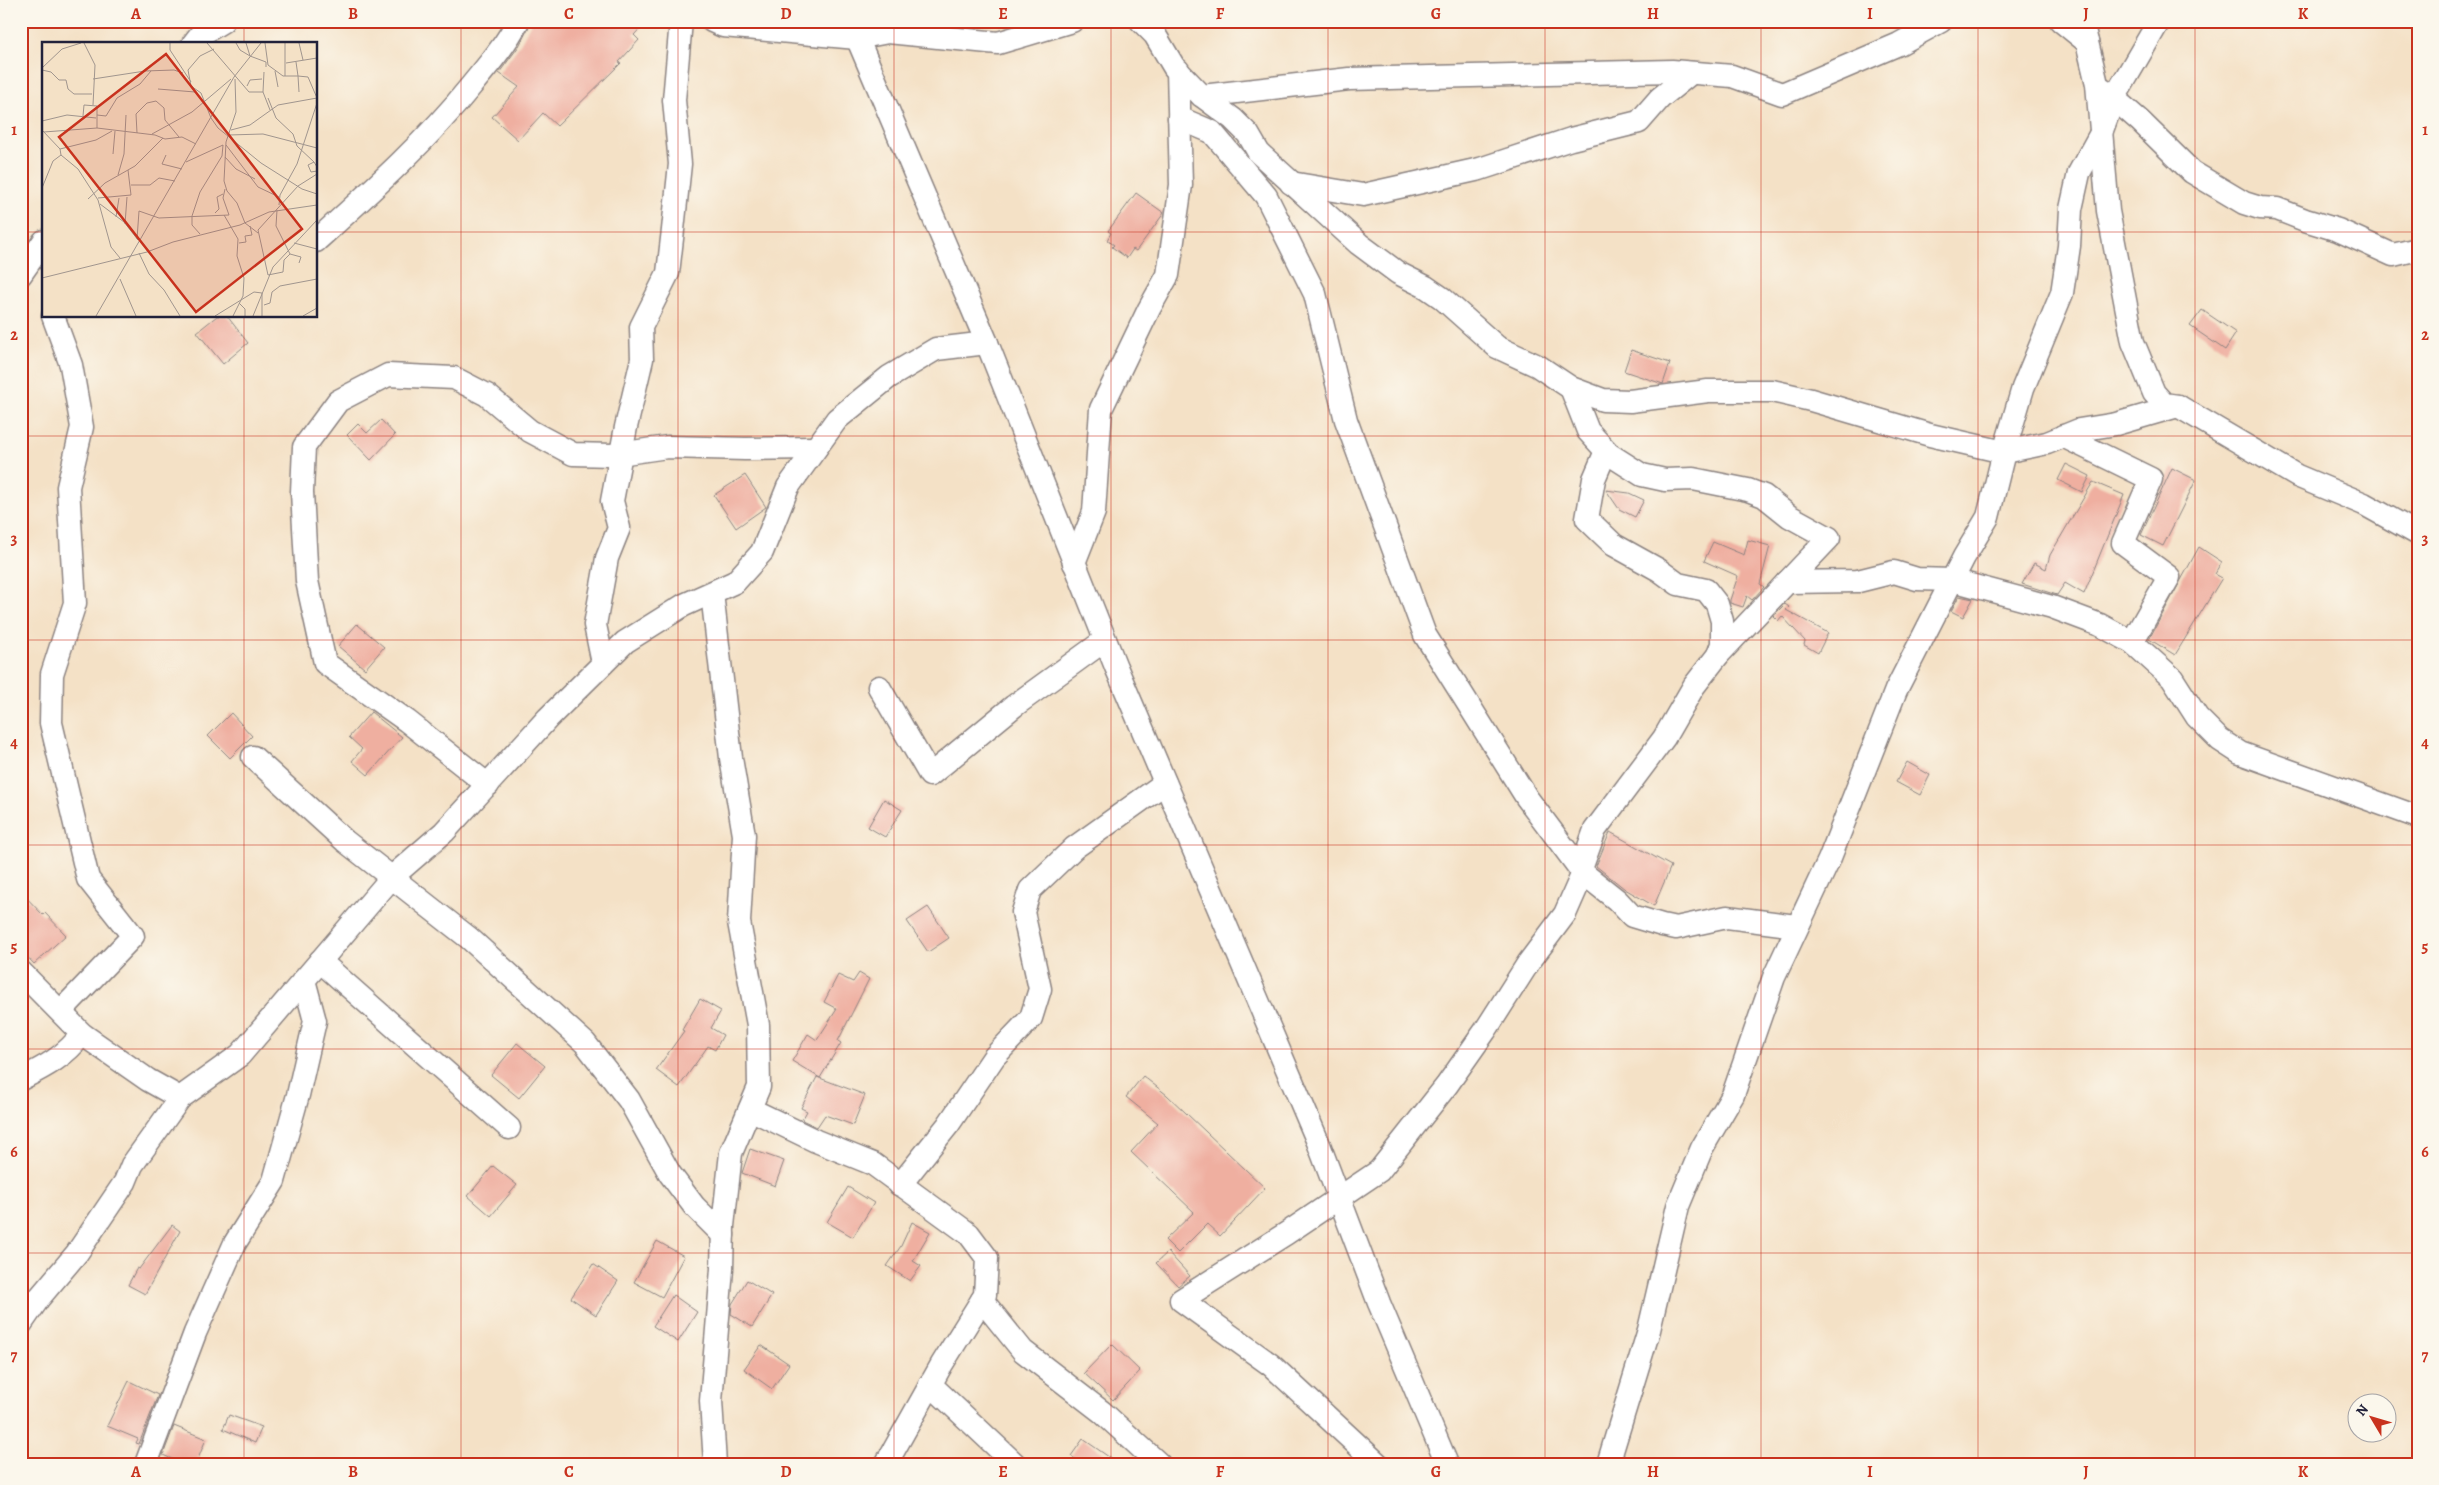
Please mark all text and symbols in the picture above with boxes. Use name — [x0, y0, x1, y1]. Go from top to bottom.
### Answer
text: A — [130, 3, 142, 25]
text: B — [348, 3, 358, 25]
text: C — [564, 3, 574, 25]
text: D — [780, 3, 792, 25]
text: E — [998, 3, 1008, 25]
text: F — [1216, 3, 1225, 25]
text: G — [1431, 3, 1441, 25]
text: H — [1647, 3, 1659, 25]
text: I — [1867, 3, 1873, 25]
text: J — [2083, 3, 2089, 25]
text: K — [2298, 3, 2309, 25]
inset map — [42, 42, 318, 318]
text: 1 — [11, 119, 17, 141]
text: 1 — [2422, 119, 2428, 141]
text: 2 — [10, 324, 18, 346]
text: 2 — [2421, 324, 2429, 346]
text: 3 — [11, 528, 18, 550]
text: 3 — [2422, 528, 2429, 550]
text: 4 — [10, 732, 18, 754]
text: 4 — [2421, 732, 2429, 754]
text: 5 — [11, 936, 18, 958]
text: 5 — [2422, 936, 2429, 958]
text: 6 — [10, 1141, 18, 1163]
text: 6 — [2421, 1141, 2429, 1163]
text: 7 — [11, 1345, 18, 1367]
text: 7 — [2422, 1345, 2429, 1367]
north arrow — [2346, 1392, 2396, 1442]
text: N — [2352, 1400, 2373, 1420]
text: A — [130, 1461, 142, 1483]
text: B — [348, 1461, 358, 1483]
text: C — [564, 1461, 574, 1483]
text: D — [780, 1461, 792, 1483]
text: E — [998, 1461, 1008, 1483]
text: F — [1216, 1461, 1225, 1483]
text: G — [1431, 1461, 1441, 1483]
text: H — [1647, 1461, 1659, 1483]
text: I — [1867, 1461, 1873, 1483]
text: J — [2083, 1461, 2089, 1483]
text: K — [2298, 1461, 2309, 1483]

